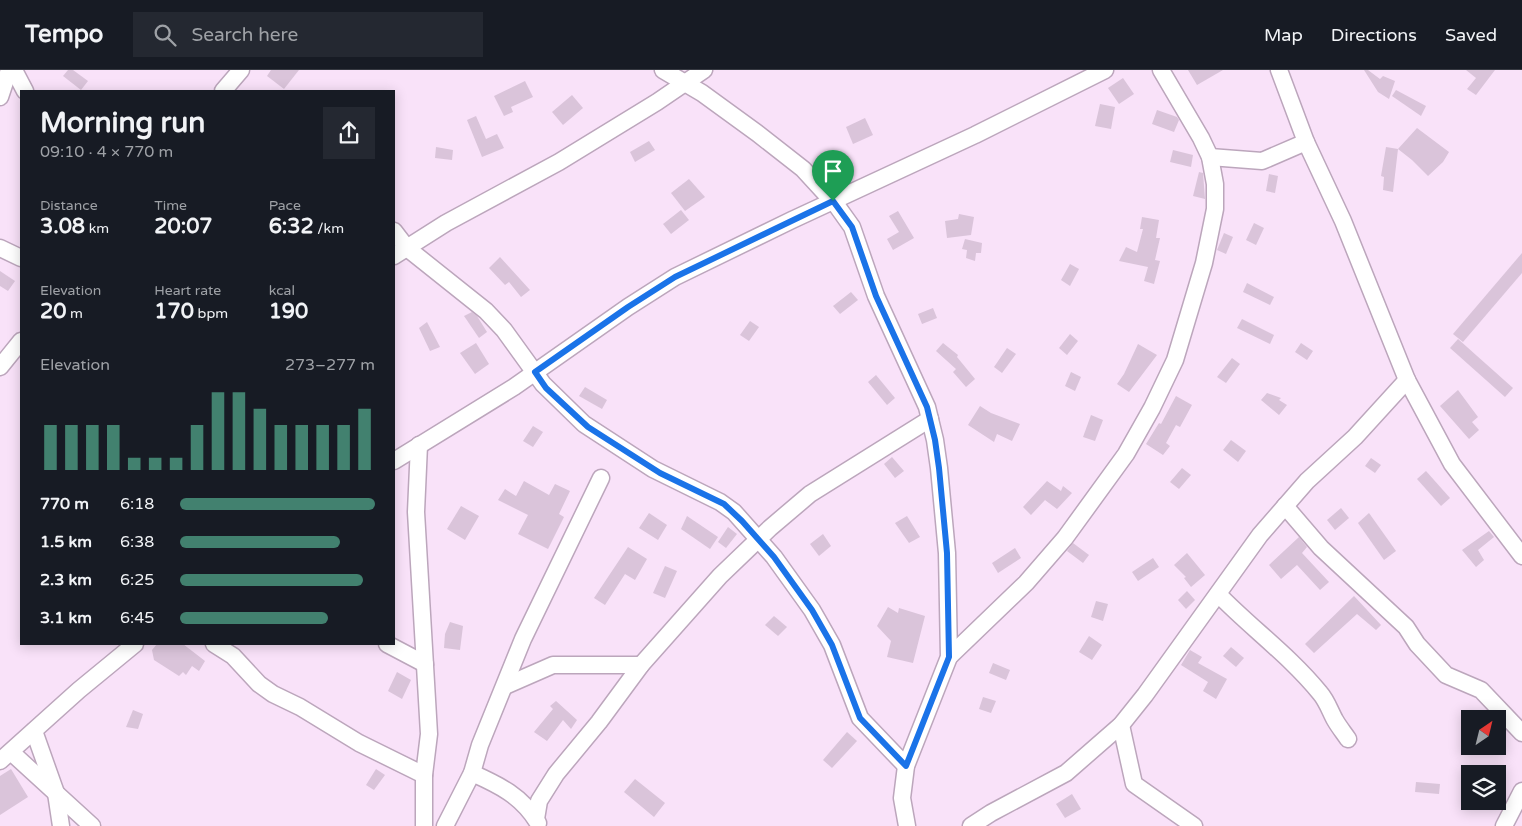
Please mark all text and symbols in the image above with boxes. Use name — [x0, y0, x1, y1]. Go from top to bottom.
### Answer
search box — [133, 12, 483, 57]
text: Tempo — [25, 20, 103, 49]
icon: search — [151, 21, 179, 49]
text: Search here — [191, 24, 298, 46]
text: Map — [1264, 24, 1303, 46]
text: Directions — [1331, 24, 1417, 46]
text: Saved — [1445, 24, 1497, 46]
text: Morning run — [40, 106, 205, 140]
button: share — [323, 107, 375, 159]
text: 09:10 · 4 × 770 m — [40, 142, 173, 162]
pin — [812, 150, 854, 201]
icon: arrive — [819, 157, 847, 185]
text: Distance — [40, 197, 98, 214]
text: Time — [154, 197, 187, 214]
text: Pace — [269, 197, 301, 214]
text: 3.08 — [40, 214, 85, 239]
text: 20:07 — [154, 214, 213, 239]
text: 6:32 — [269, 214, 314, 239]
text: km — [85, 220, 109, 237]
text: /km — [314, 220, 344, 237]
text: Elevation — [40, 282, 101, 299]
text: Heart rate — [154, 282, 221, 299]
text: kcal — [269, 282, 295, 299]
text: 20 — [40, 299, 66, 324]
text: 170 — [154, 299, 194, 324]
text: 190 — [269, 299, 308, 324]
text: m — [66, 305, 83, 322]
text: bpm — [194, 305, 228, 322]
text: Elevation — [40, 355, 110, 375]
text: 273–277 m — [285, 355, 375, 375]
text: 770 m — [40, 494, 89, 514]
text: 6:18 — [120, 494, 154, 514]
text: 1.5 km — [40, 532, 92, 552]
text: 6:38 — [120, 532, 154, 552]
text: 2.3 km — [40, 570, 92, 590]
text: 6:25 — [120, 570, 154, 590]
text: 3.1 km — [40, 608, 92, 628]
text: 6:45 — [120, 608, 154, 628]
north arrow — [1461, 710, 1506, 755]
map controls — [1461, 710, 1506, 810]
button: layers — [1461, 765, 1506, 810]

